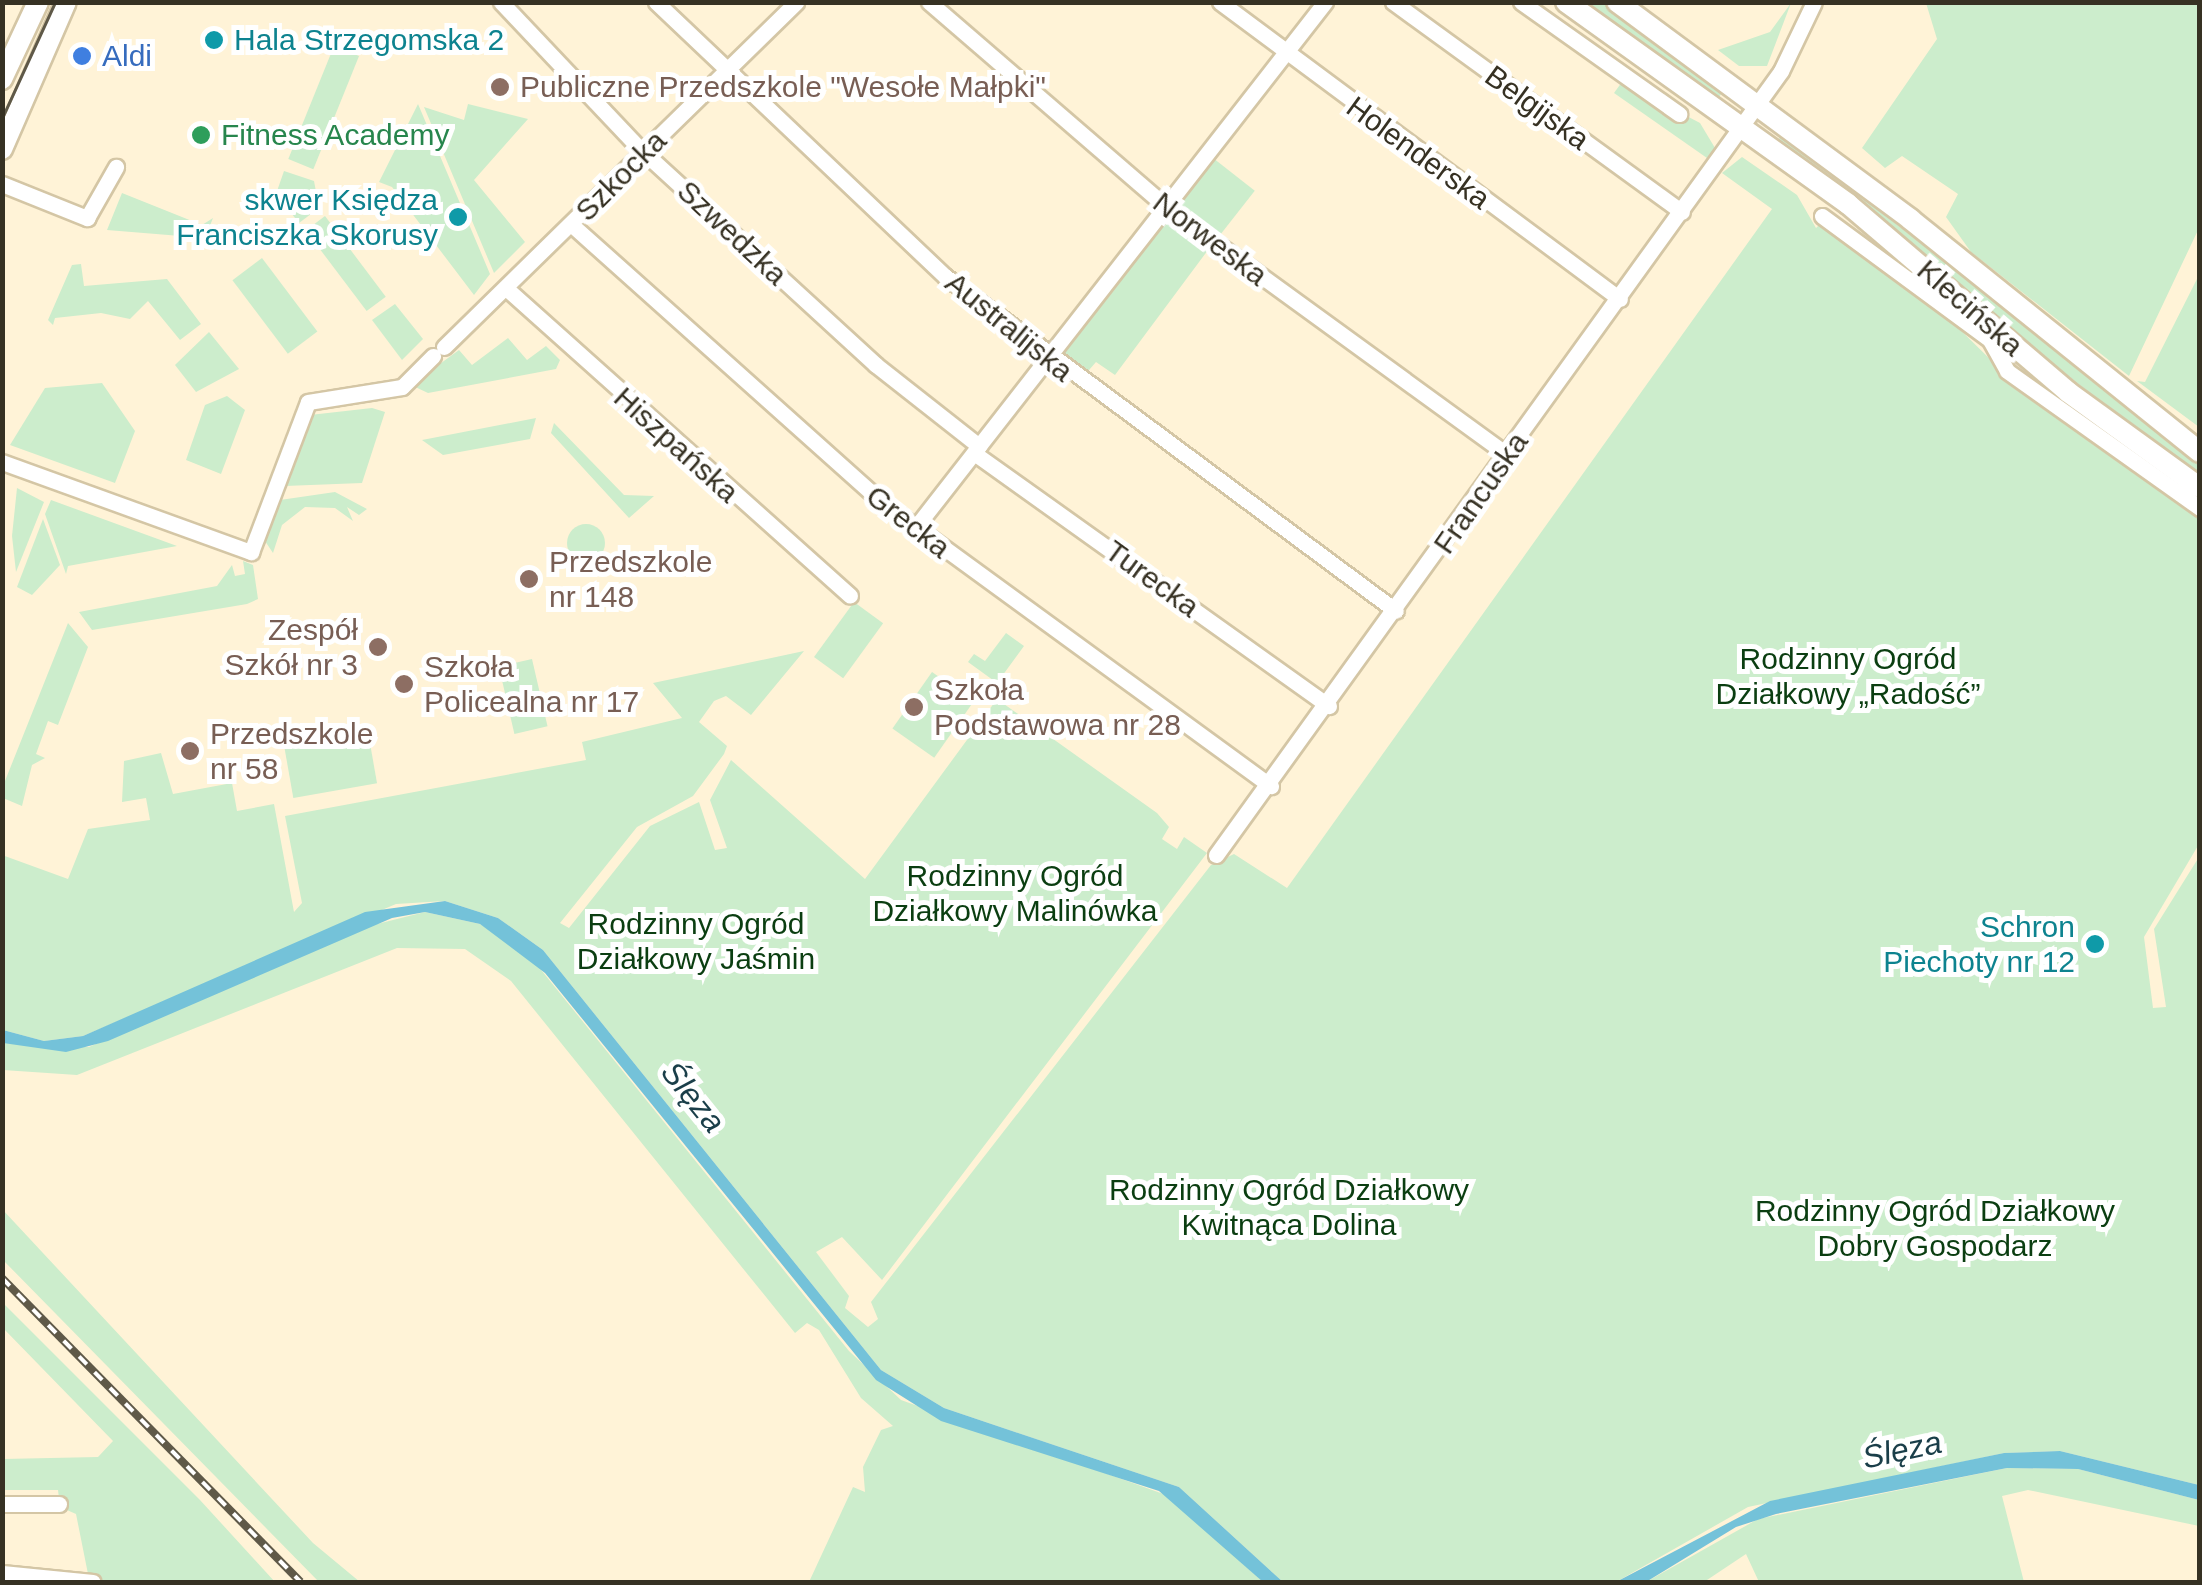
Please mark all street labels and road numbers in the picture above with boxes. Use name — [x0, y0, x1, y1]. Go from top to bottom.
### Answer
street label: Belgijska — [1478, 58, 1596, 158]
street label: Holenderska — [1339, 89, 1497, 217]
street label: Szkocka — [568, 123, 674, 229]
street label: Szwedzka — [670, 173, 794, 293]
street label: Norweska — [1146, 184, 1274, 294]
street label: Klecińska — [1910, 252, 2030, 364]
street label: Australijska — [938, 265, 1080, 389]
street label: Hiszpańska — [606, 380, 746, 510]
street label: Francuska — [1426, 425, 1536, 561]
street label: Grecka — [859, 478, 957, 566]
street label: Turecka — [1098, 533, 1206, 625]

